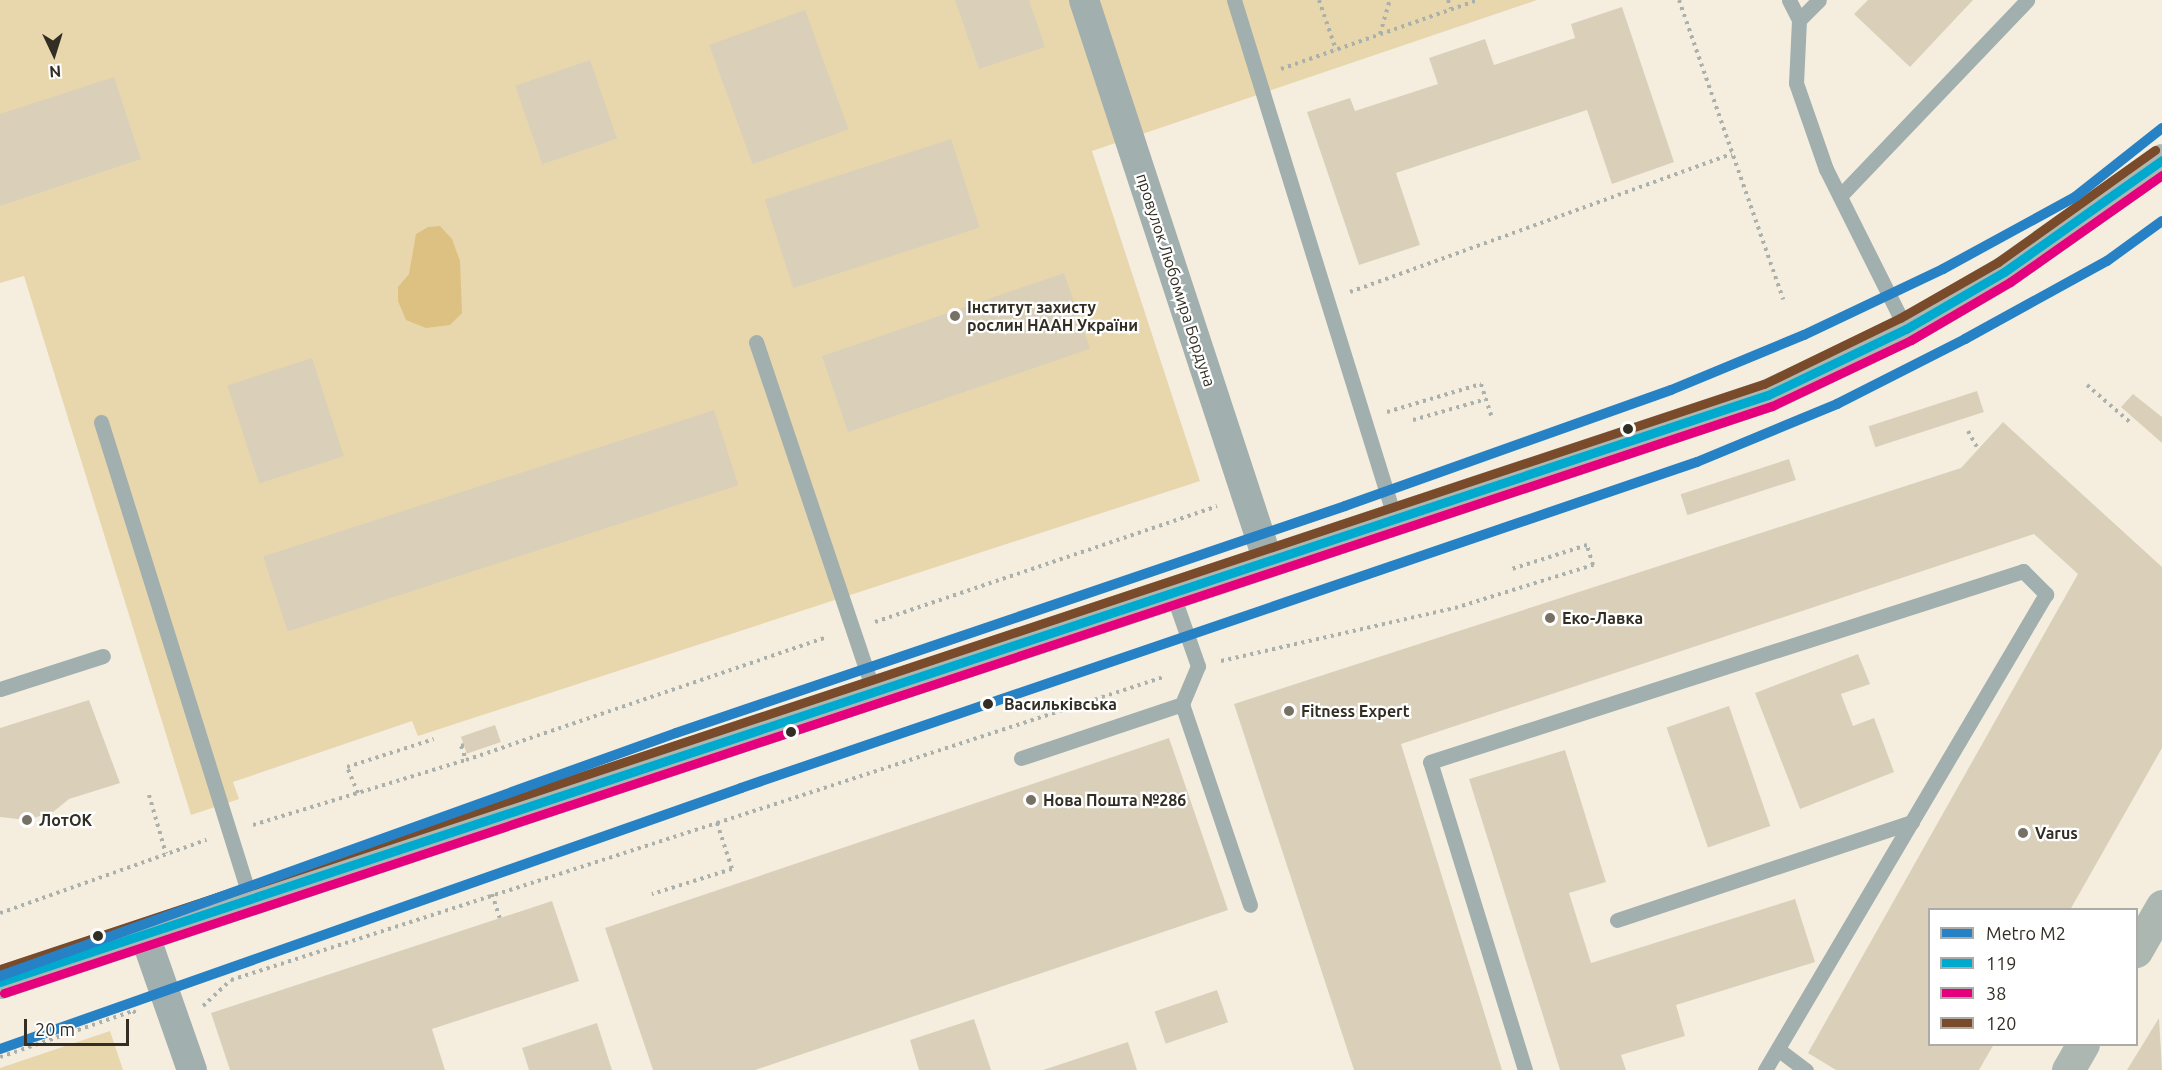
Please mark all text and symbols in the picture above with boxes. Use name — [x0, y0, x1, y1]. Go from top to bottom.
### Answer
north arrow — [24, 24, 84, 84]
text: N — [49, 63, 62, 81]
street label: провулок Любомира Бордуна — [1132, 171, 1220, 389]
place label: Інститут захисту рослин НААН України — [967, 297, 1138, 335]
marker: Інститут захисту рослин НААН України — [948, 309, 962, 323]
unlabelled marker — [1622, 423, 1634, 435]
place label: Еко-Лавка — [1562, 608, 1643, 628]
marker: Еко-Лавка — [1543, 611, 1557, 625]
marker: Васильківська — [977, 693, 999, 715]
place label: Васильківська — [1004, 694, 1117, 714]
place label: Fitness Expert — [1301, 701, 1410, 721]
marker: Fitness Expert — [1282, 704, 1296, 718]
unlabelled marker — [785, 726, 797, 738]
place label: Нова Пошта №286 — [1043, 790, 1186, 810]
marker: Нова Пошта №286 — [1024, 793, 1038, 807]
place label: ЛотОК — [39, 810, 92, 830]
marker: ЛотОК — [20, 813, 34, 827]
place label: Varus — [2035, 823, 2078, 843]
marker: Varus — [2016, 826, 2030, 840]
legend — [1928, 908, 2138, 1046]
text: Metro M2 — [1986, 923, 2066, 943]
unlabelled marker — [92, 930, 104, 942]
text: 119 — [1986, 953, 2016, 973]
text: 38 — [1986, 983, 2006, 1003]
scale bar — [27, 1007, 132, 1045]
text: 120 — [1986, 1013, 2016, 1033]
text: 20 m — [35, 1019, 75, 1039]

